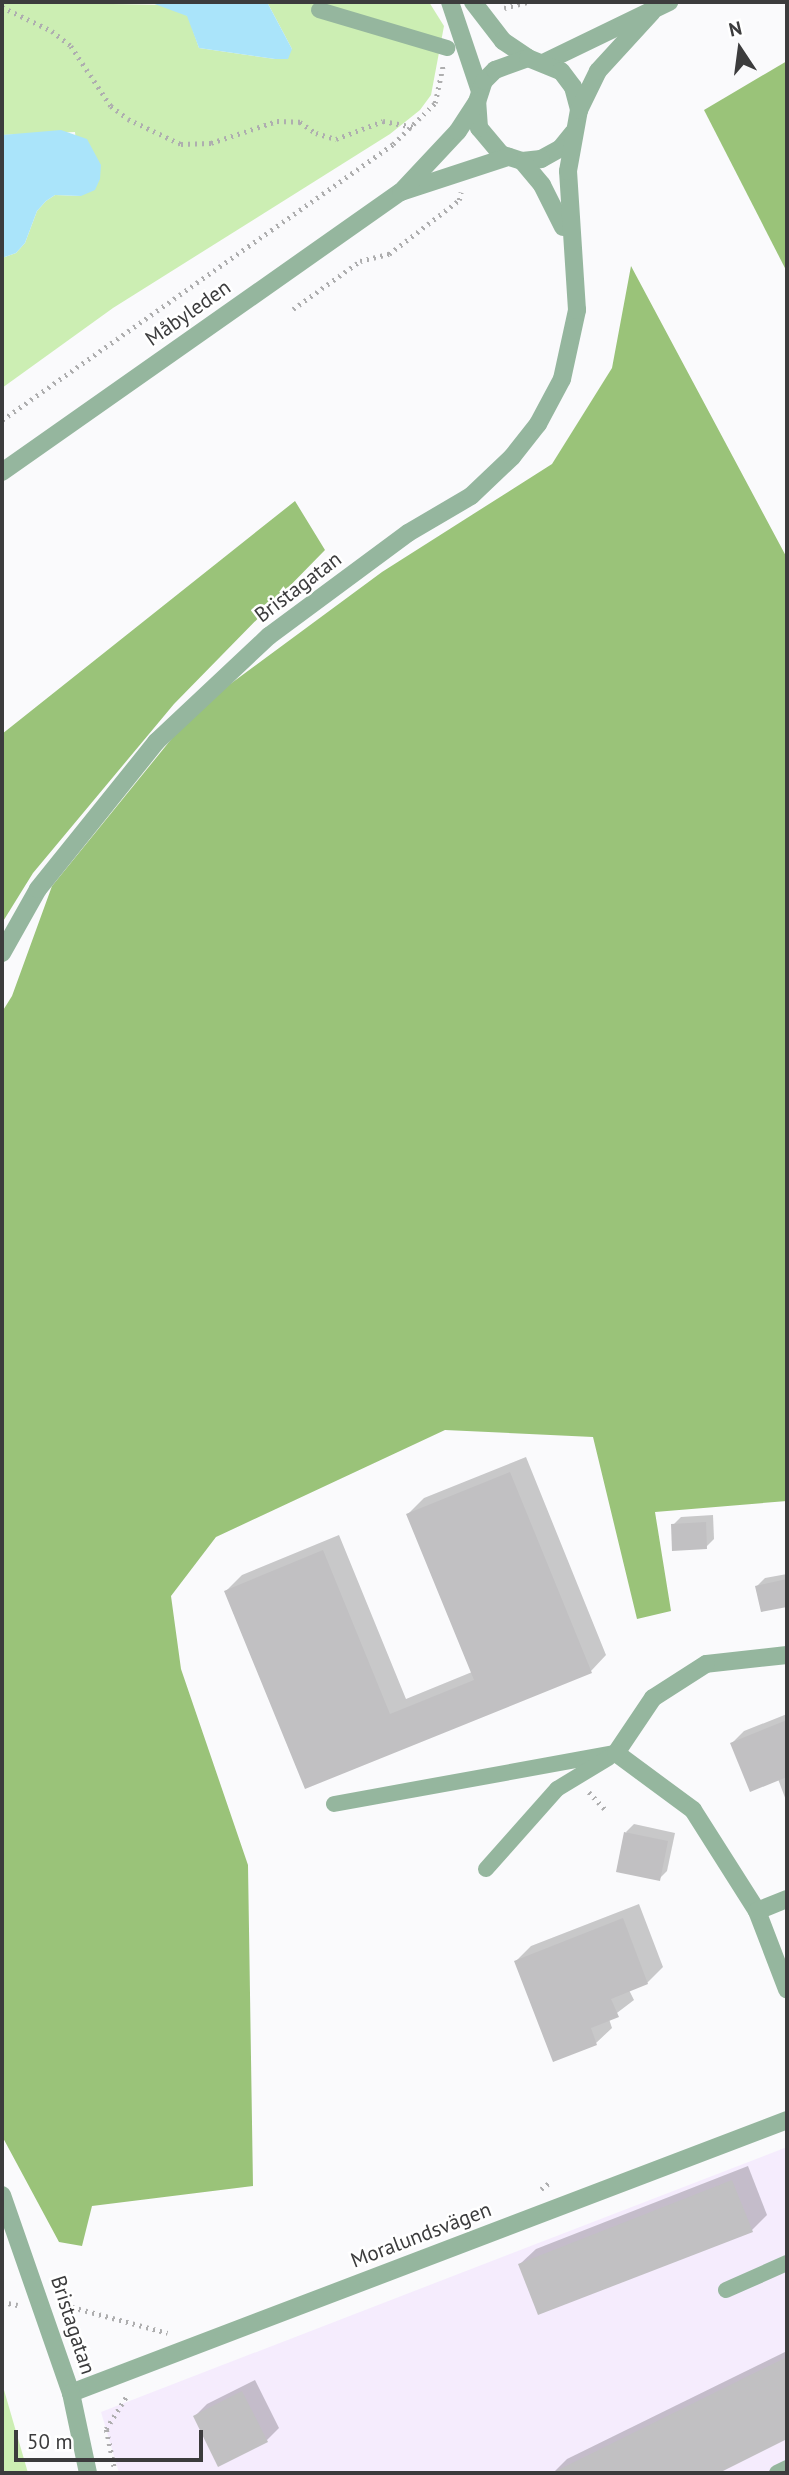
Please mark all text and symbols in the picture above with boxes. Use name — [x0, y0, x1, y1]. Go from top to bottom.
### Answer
north arrow — [705, 14, 775, 84]
text: N — [726, 15, 744, 42]
street label: Måbyleden — [141, 275, 235, 351]
street label: Bristagatan — [250, 546, 346, 628]
street label: Moralundsvägen — [347, 2197, 495, 2273]
street label: Bristagatan — [45, 2273, 101, 2377]
scale bar — [18, 2416, 206, 2460]
text: 50 m — [27, 2428, 73, 2455]

